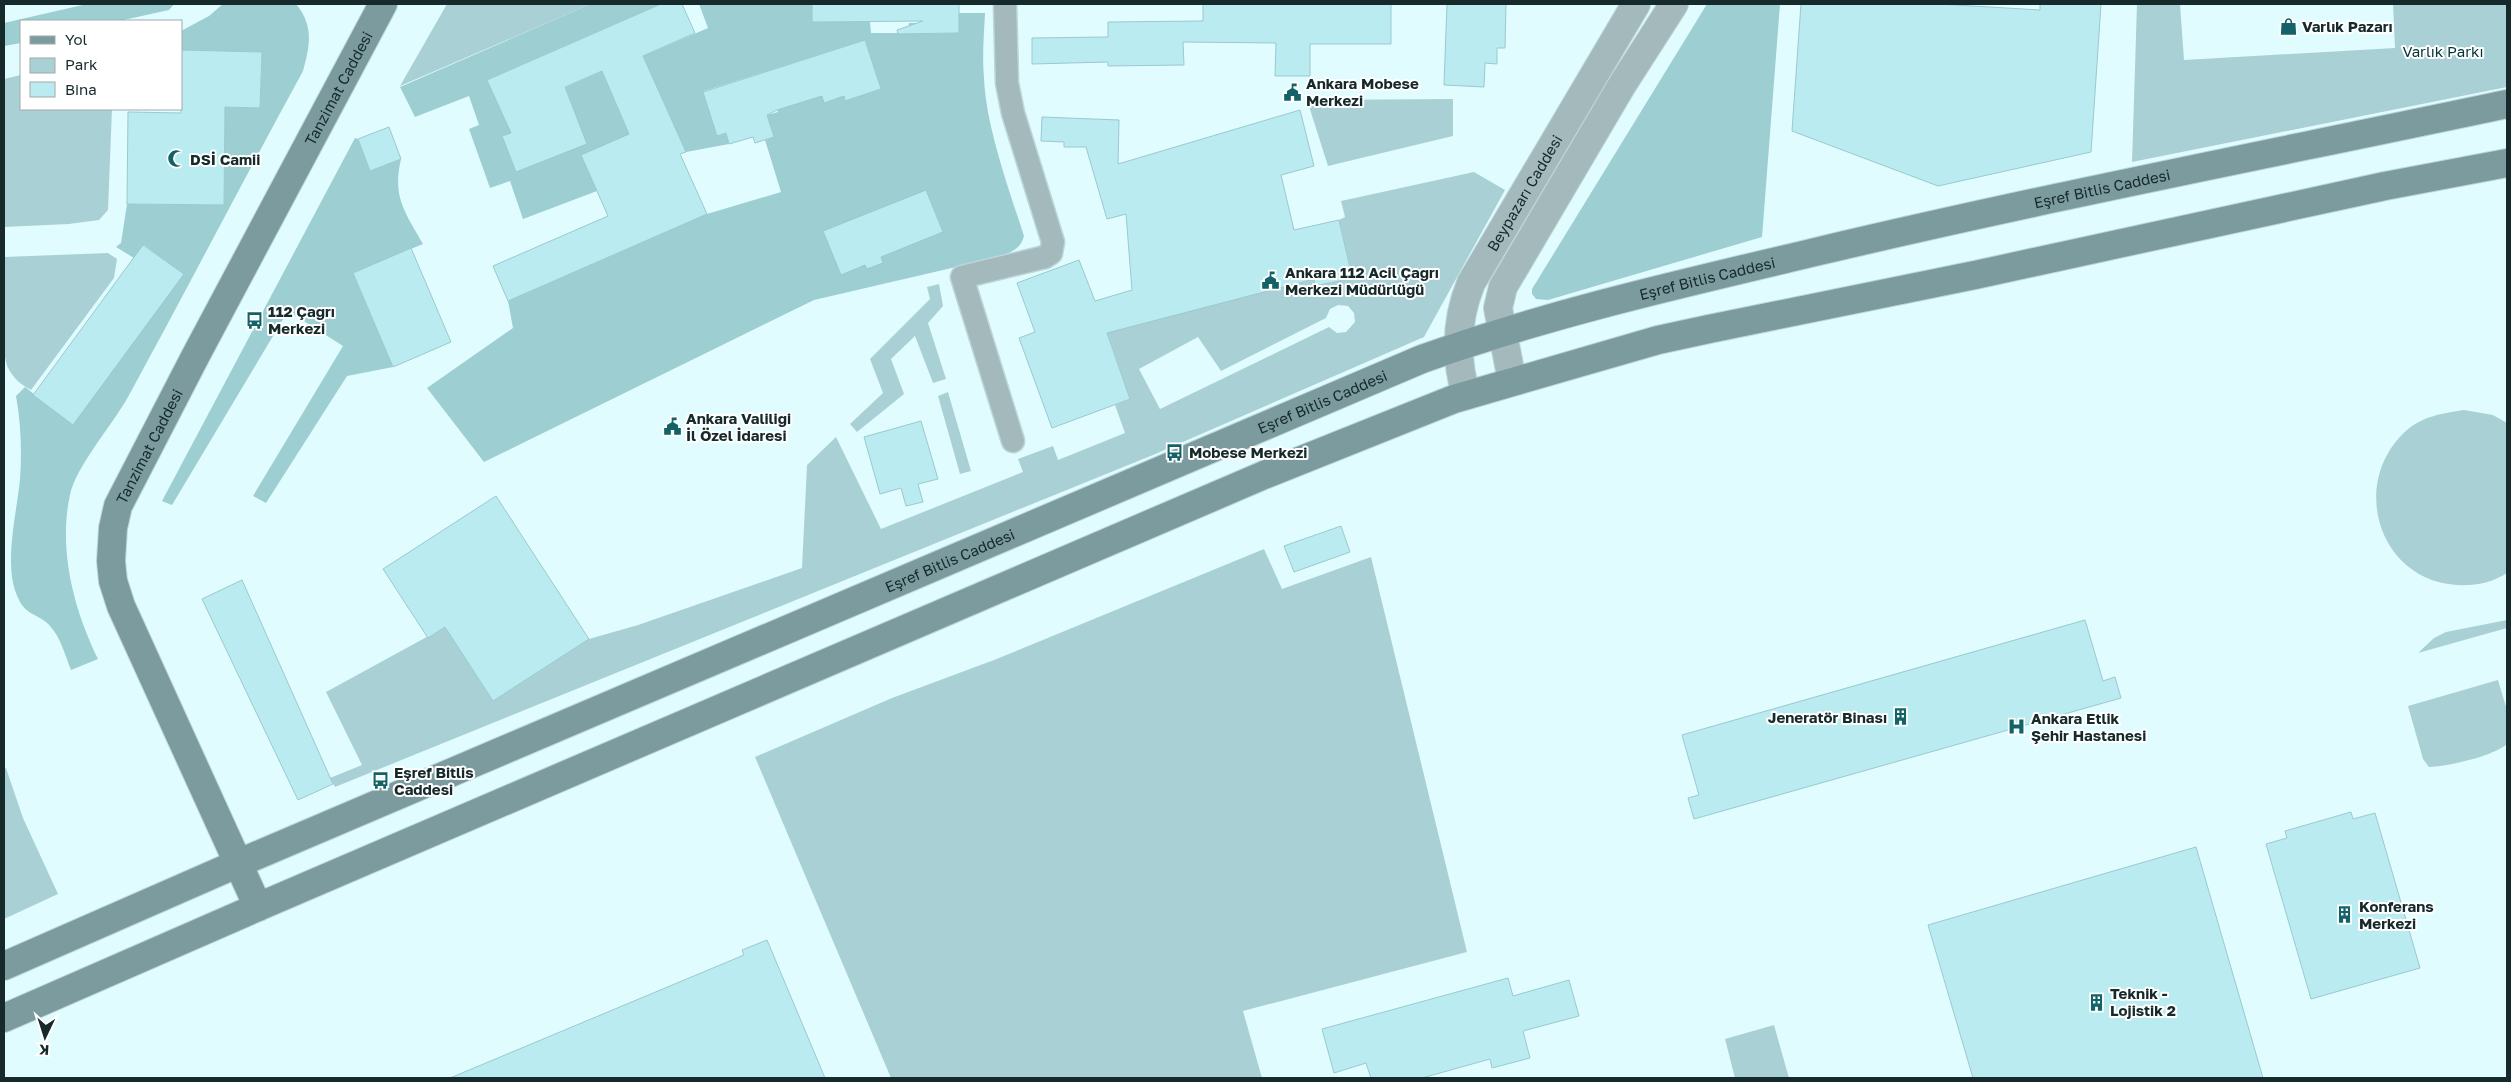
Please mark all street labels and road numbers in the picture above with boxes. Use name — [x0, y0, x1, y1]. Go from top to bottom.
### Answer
street label: Tanzimat Caddesi — [300, 28, 376, 148]
street label: Beypazarı Caddesi — [1483, 131, 1566, 254]
street label: Eşref Bitlis Caddesi — [2032, 165, 2172, 211]
street label: Eşref Bitlis Caddesi — [1637, 253, 1777, 303]
street label: Eşref Bitlis Caddesi — [1255, 366, 1390, 437]
street label: Tanzimat Caddesi — [112, 386, 186, 507]
street label: Eşref Bitlis Caddesi — [882, 525, 1017, 596]

